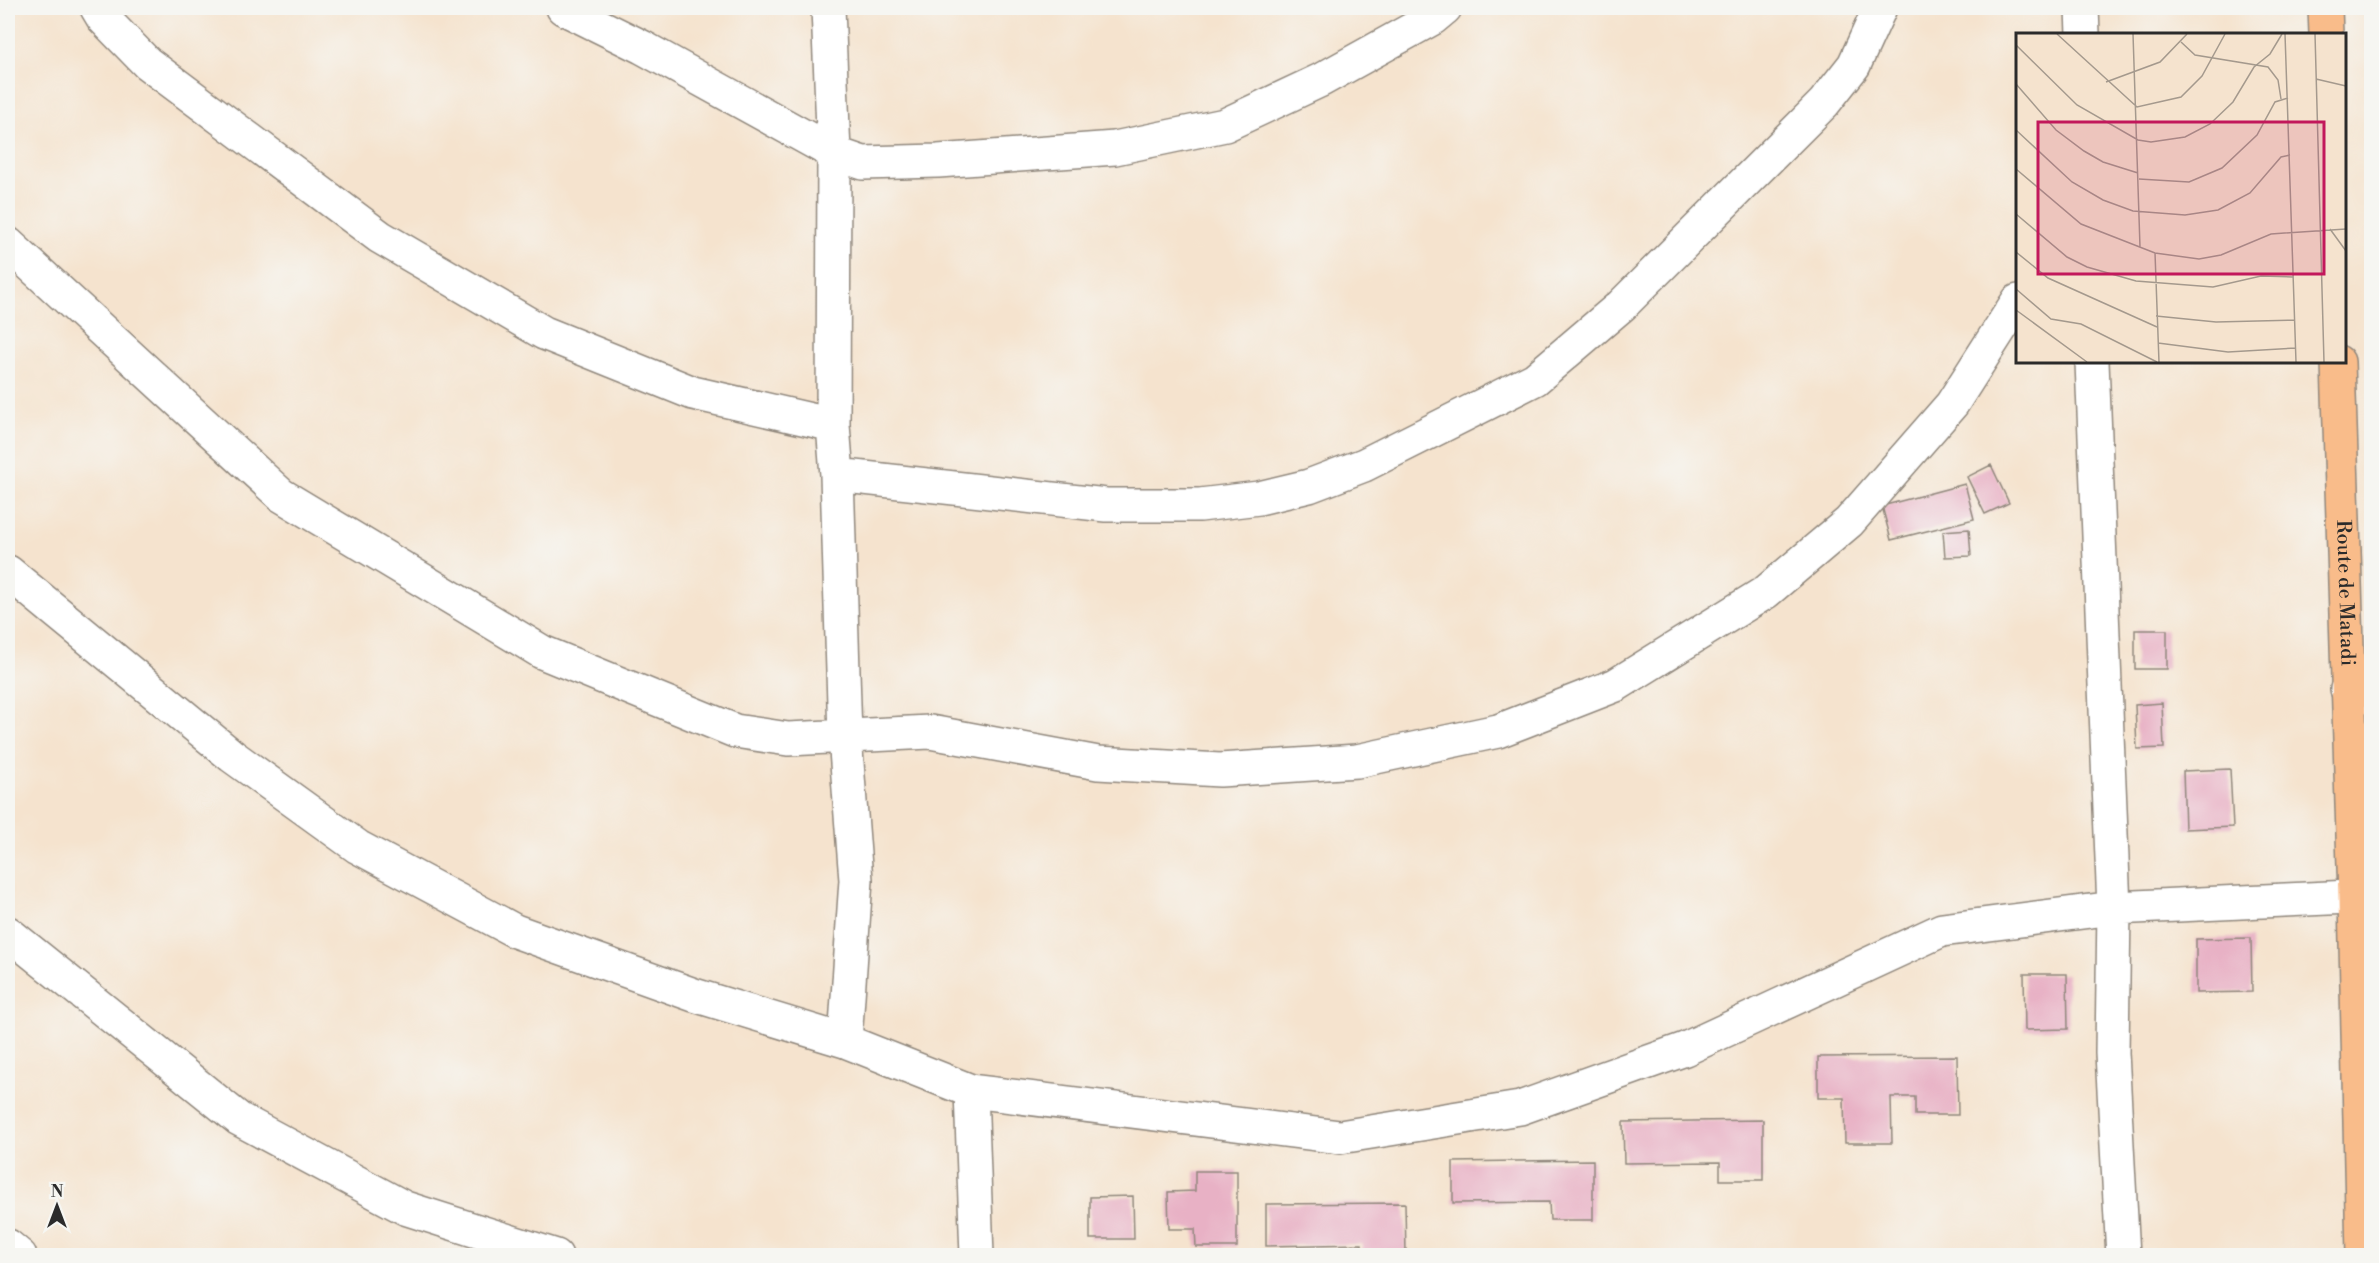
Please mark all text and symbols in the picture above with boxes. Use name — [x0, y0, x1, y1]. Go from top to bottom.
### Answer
inset map — [2016, 33, 2346, 363]
street label: Route de Matadi — [2331, 519, 2360, 667]
north arrow — [27, 1176, 87, 1236]
text: N — [51, 1182, 64, 1202]

